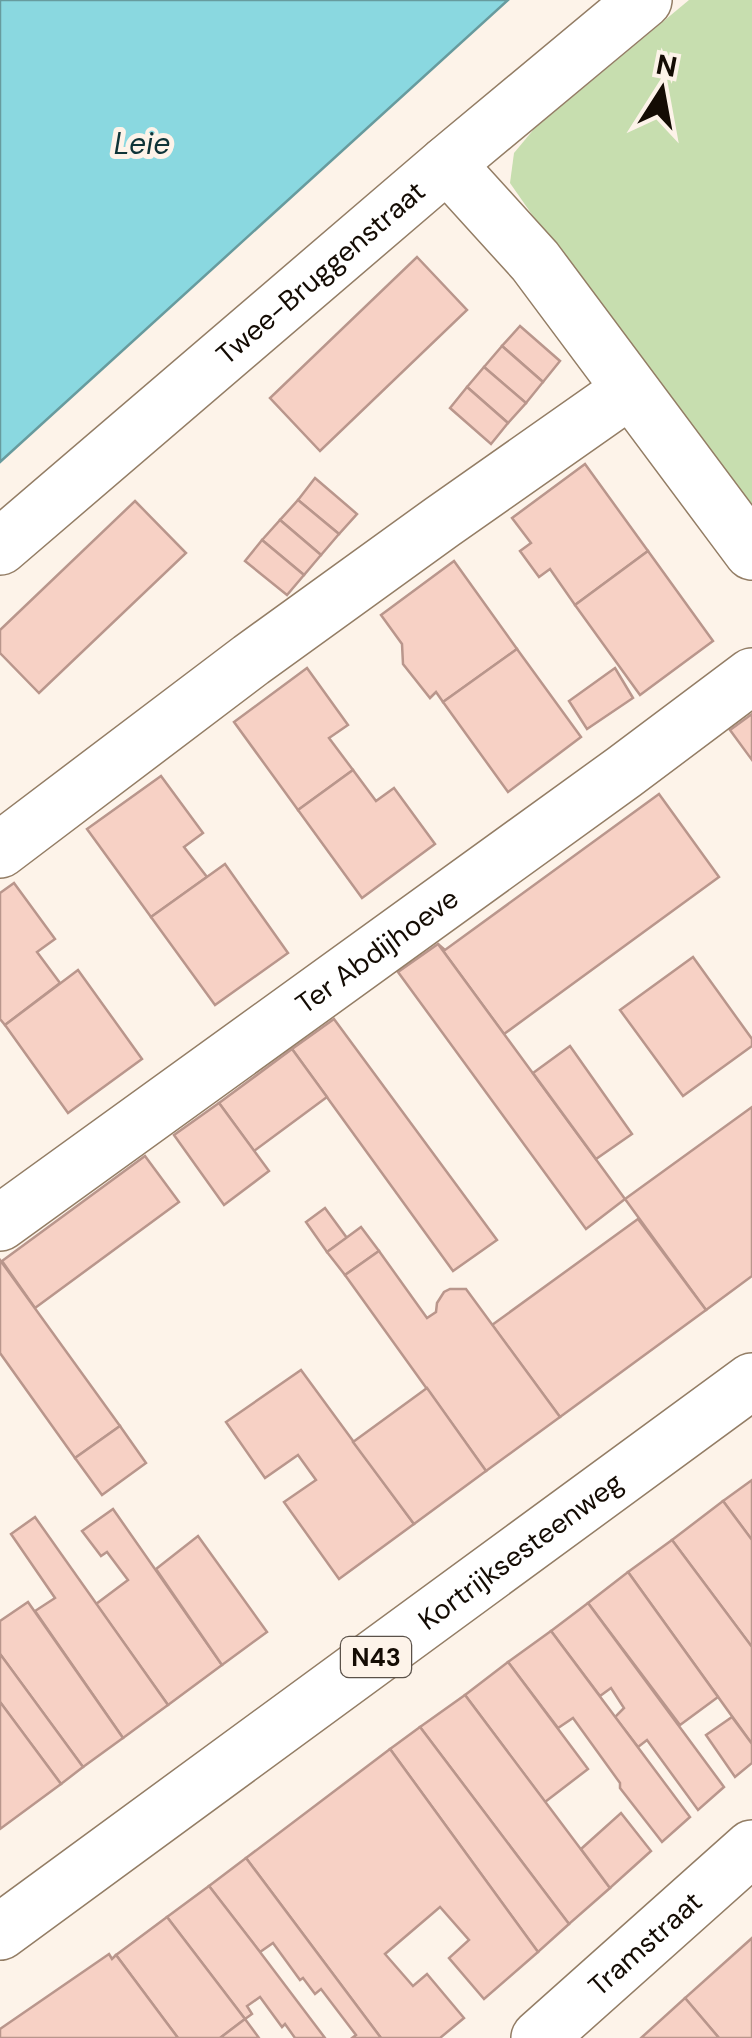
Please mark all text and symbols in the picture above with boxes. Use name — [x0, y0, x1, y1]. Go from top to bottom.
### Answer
north arrow — [612, 40, 712, 140]
text: N — [653, 46, 680, 86]
water label: Leie — [114, 124, 170, 163]
street label: Twee-Bruggenstraat — [208, 173, 433, 372]
street label: Ter Abdijhoeve — [288, 879, 466, 1022]
street label: Kortrijksesteenweg — [411, 1464, 630, 1638]
road number: N43 — [341, 1637, 411, 1677]
street label: Tramstraat — [580, 1883, 710, 2004]

